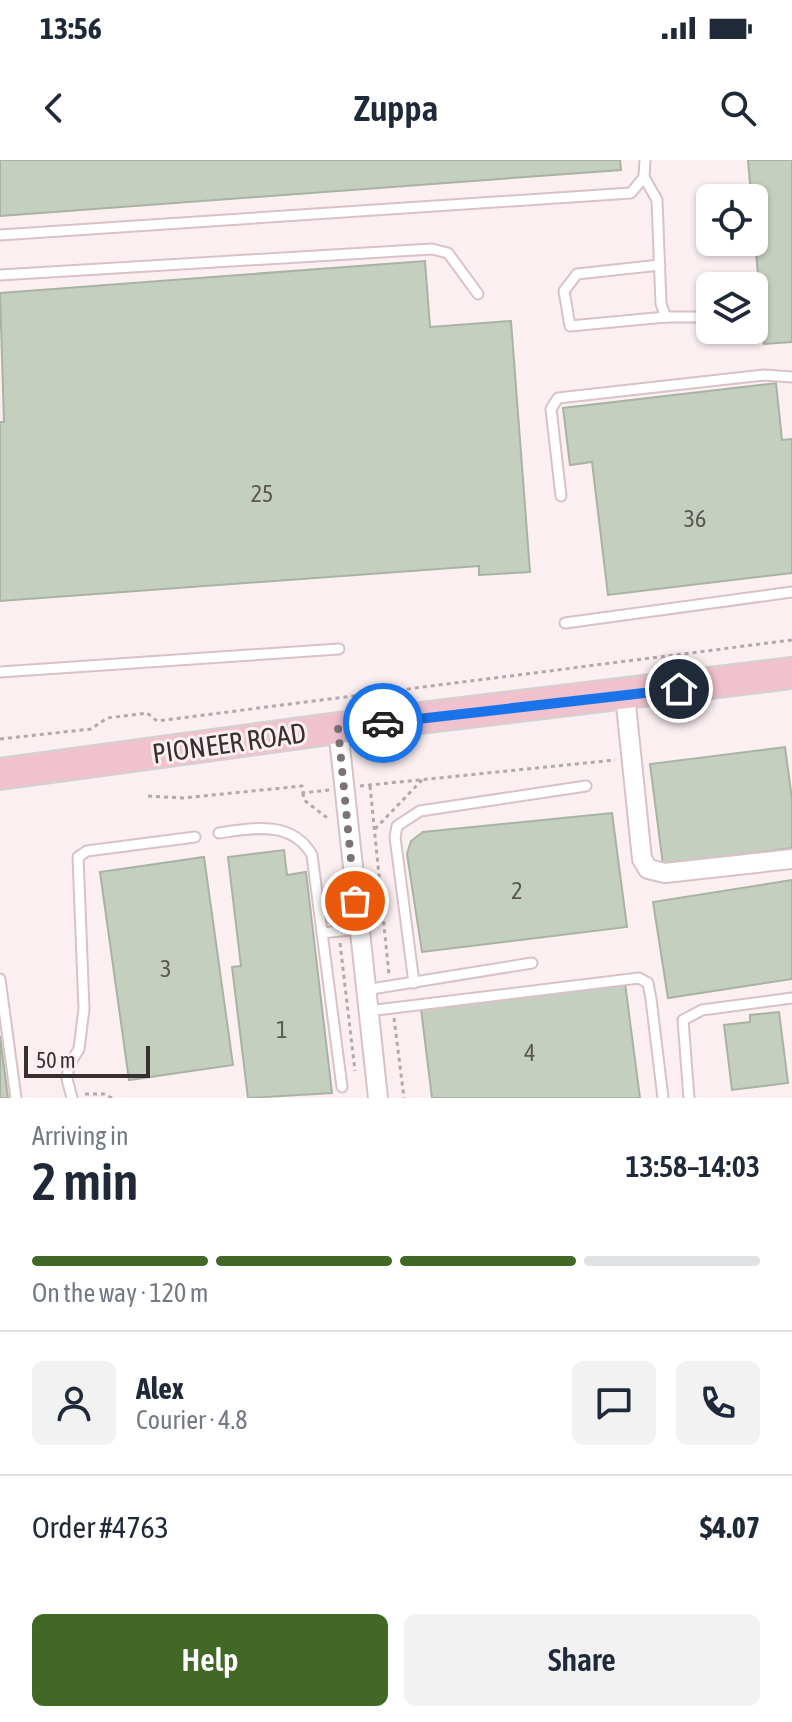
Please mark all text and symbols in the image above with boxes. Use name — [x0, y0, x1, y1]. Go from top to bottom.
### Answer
text: 13:56 — [40, 11, 102, 45]
icon: back — [32, 86, 76, 130]
icon: search — [716, 86, 760, 130]
text: Zuppa — [354, 87, 438, 129]
map controls — [696, 184, 768, 344]
button: locate — [696, 184, 768, 256]
button: layers — [696, 272, 768, 344]
house number: 25 — [251, 480, 273, 507]
house number: 36 — [684, 505, 706, 532]
pin — [645, 655, 713, 723]
icon: home — [657, 667, 701, 711]
courier — [343, 683, 423, 763]
icon: car — [361, 701, 405, 745]
street label: PIONEER ROAD — [150, 716, 308, 770]
pin — [321, 867, 389, 935]
house number: 2 — [511, 877, 523, 904]
icon: bag — [333, 879, 377, 923]
house number: 3 — [160, 955, 172, 982]
house number: 1 — [276, 1016, 288, 1043]
house number: 4 — [524, 1039, 536, 1066]
scale bar — [24, 1042, 150, 1078]
text: 50 m — [36, 1047, 76, 1073]
text: Arriving in — [32, 1121, 129, 1151]
text: 13:58–14:03 — [625, 1149, 760, 1183]
text: 2 min — [32, 1151, 138, 1211]
text: On the way · 120 m — [32, 1278, 209, 1308]
button: person — [32, 1361, 116, 1445]
button: chat — [572, 1361, 656, 1445]
button: phone — [676, 1361, 760, 1445]
text: Alex — [136, 1371, 184, 1405]
text: Courier · 4.8 — [136, 1405, 247, 1435]
text: Order #4763 — [32, 1510, 169, 1544]
text: $4.07 — [700, 1510, 760, 1544]
button: Help — [32, 1614, 388, 1706]
button: Share — [404, 1614, 760, 1706]

